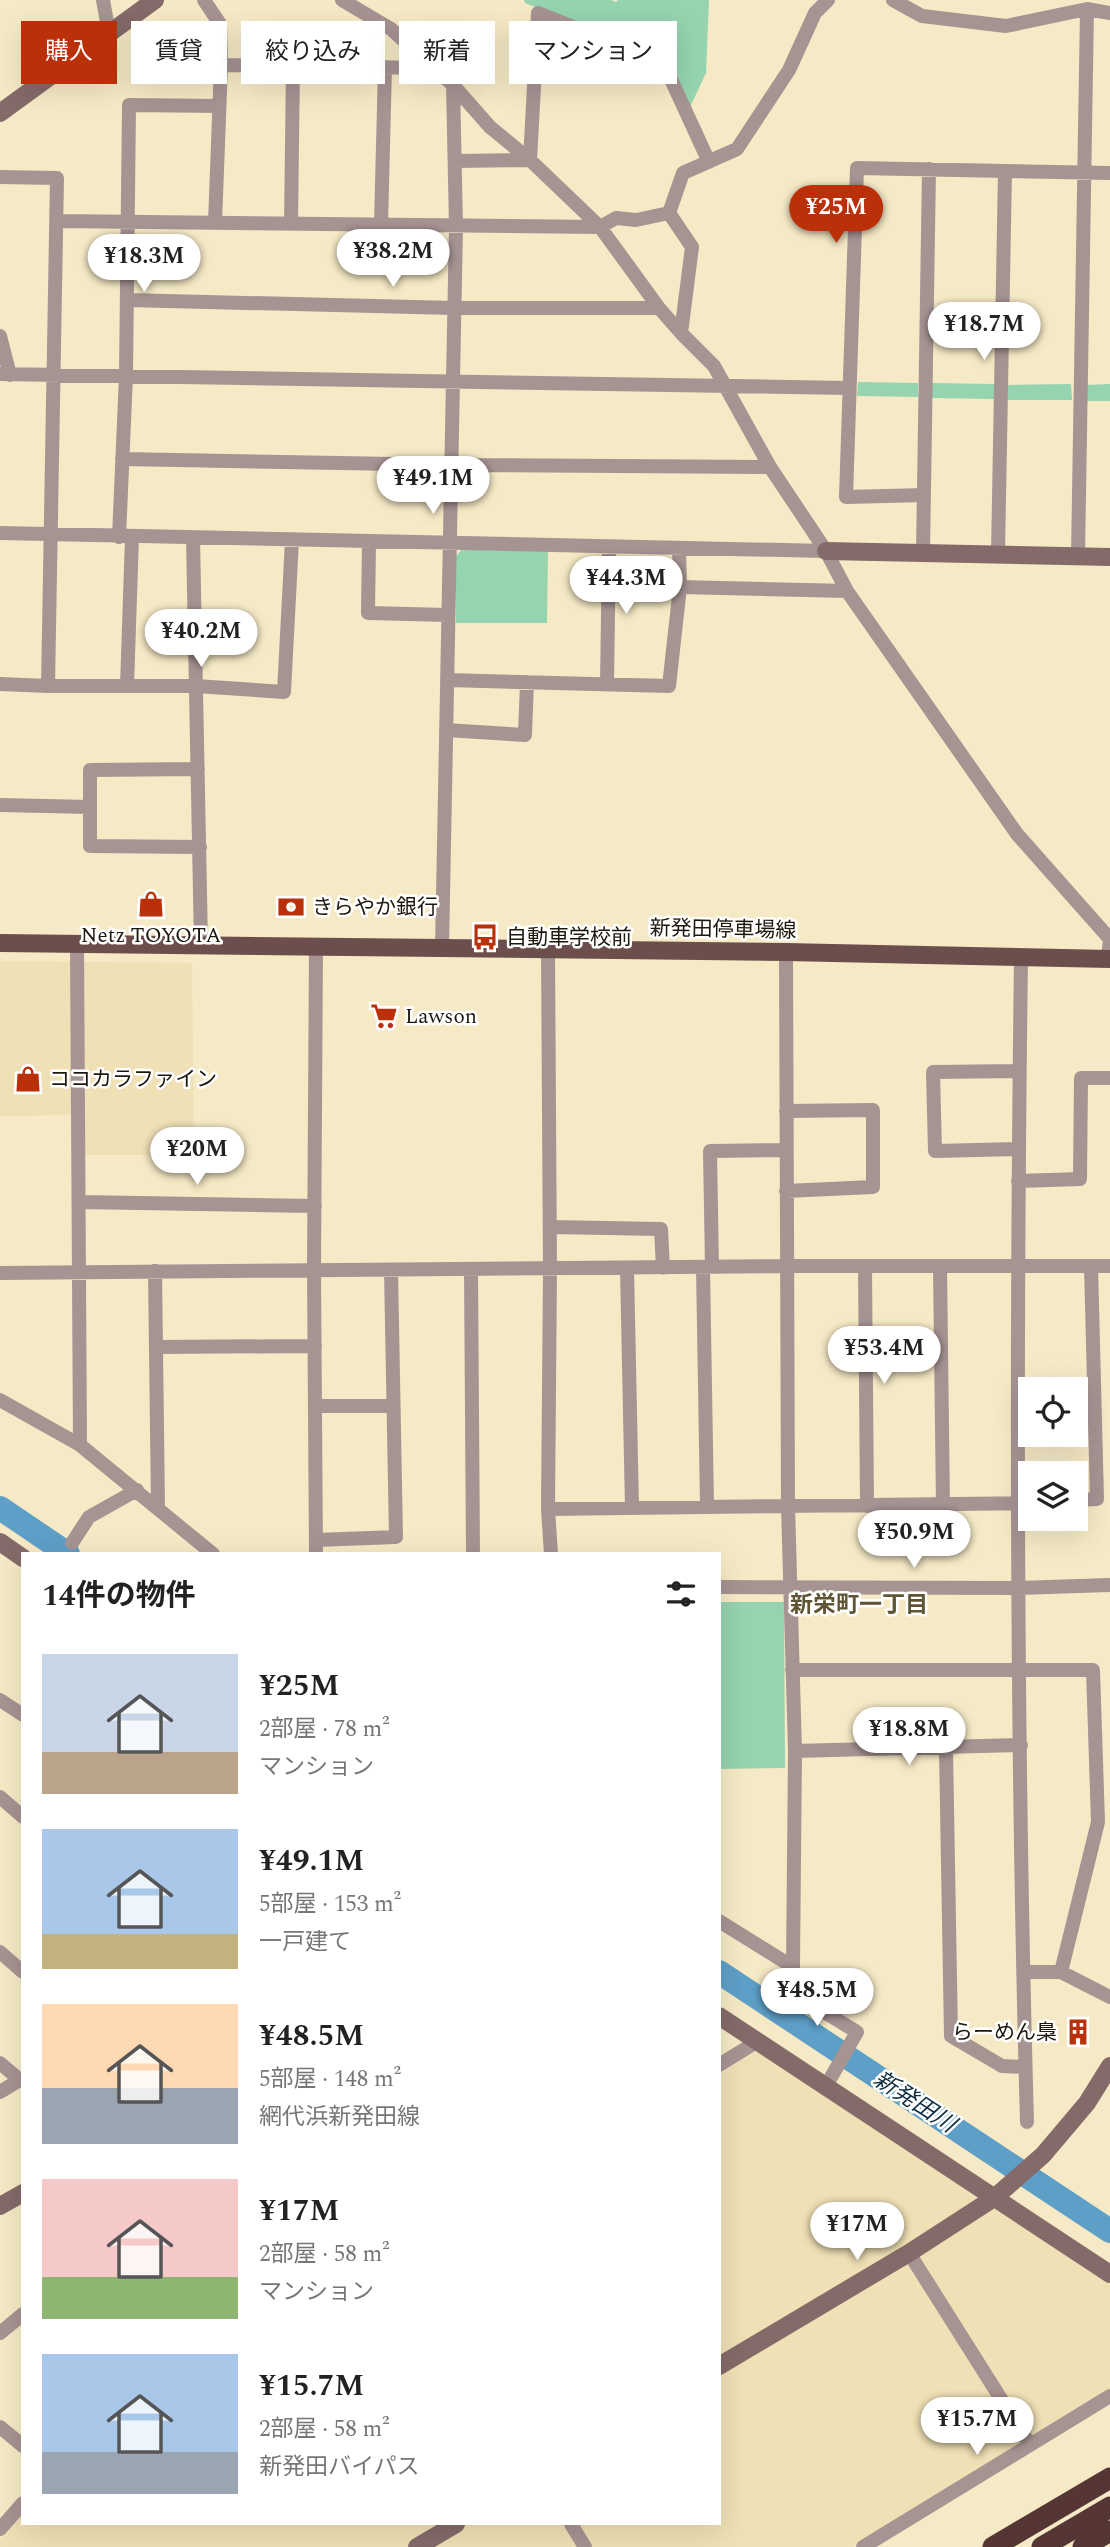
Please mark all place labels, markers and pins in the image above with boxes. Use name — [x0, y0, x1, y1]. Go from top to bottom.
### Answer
pin: ¥25M — [795, 186, 877, 245]
pin: ¥38.2M — [336, 230, 450, 289]
pin: ¥18.3M — [87, 234, 201, 294]
pin: ¥18.7M — [927, 302, 1041, 362]
pin: ¥49.1M — [376, 456, 490, 516]
pin: ¥44.3M — [569, 556, 683, 616]
pin: ¥40.2M — [144, 610, 258, 669]
shop icon: Netz TOYOTA — [136, 889, 166, 919]
bank icon: きらやか銀行 — [276, 892, 306, 922]
place label: きらやか銀行 — [312, 892, 438, 924]
place label: Netz TOYOTA — [81, 920, 221, 952]
bus stop icon: 自動車学校前 — [470, 922, 500, 952]
place label: 自動車学校前 — [506, 922, 632, 954]
supermarket icon: Lawson — [369, 1001, 399, 1031]
place label: Lawson — [405, 1001, 477, 1033]
shop icon: ココカラファイン — [13, 1064, 43, 1094]
place label: ココカラファイン — [49, 1064, 217, 1096]
pin: ¥20M — [156, 1128, 238, 1187]
pin: ¥53.4M — [827, 1326, 941, 1386]
pin: ¥50.9M — [857, 1510, 971, 1570]
pin: ¥18.8M — [852, 1708, 966, 1767]
pin: ¥48.5M — [760, 1968, 874, 2028]
place label: らーめん梟 — [952, 2017, 1057, 2049]
building icon: らーめん梟 — [1063, 2017, 1093, 2047]
pin: ¥17M — [816, 2202, 898, 2262]
pin: ¥15.7M — [920, 2398, 1034, 2457]

